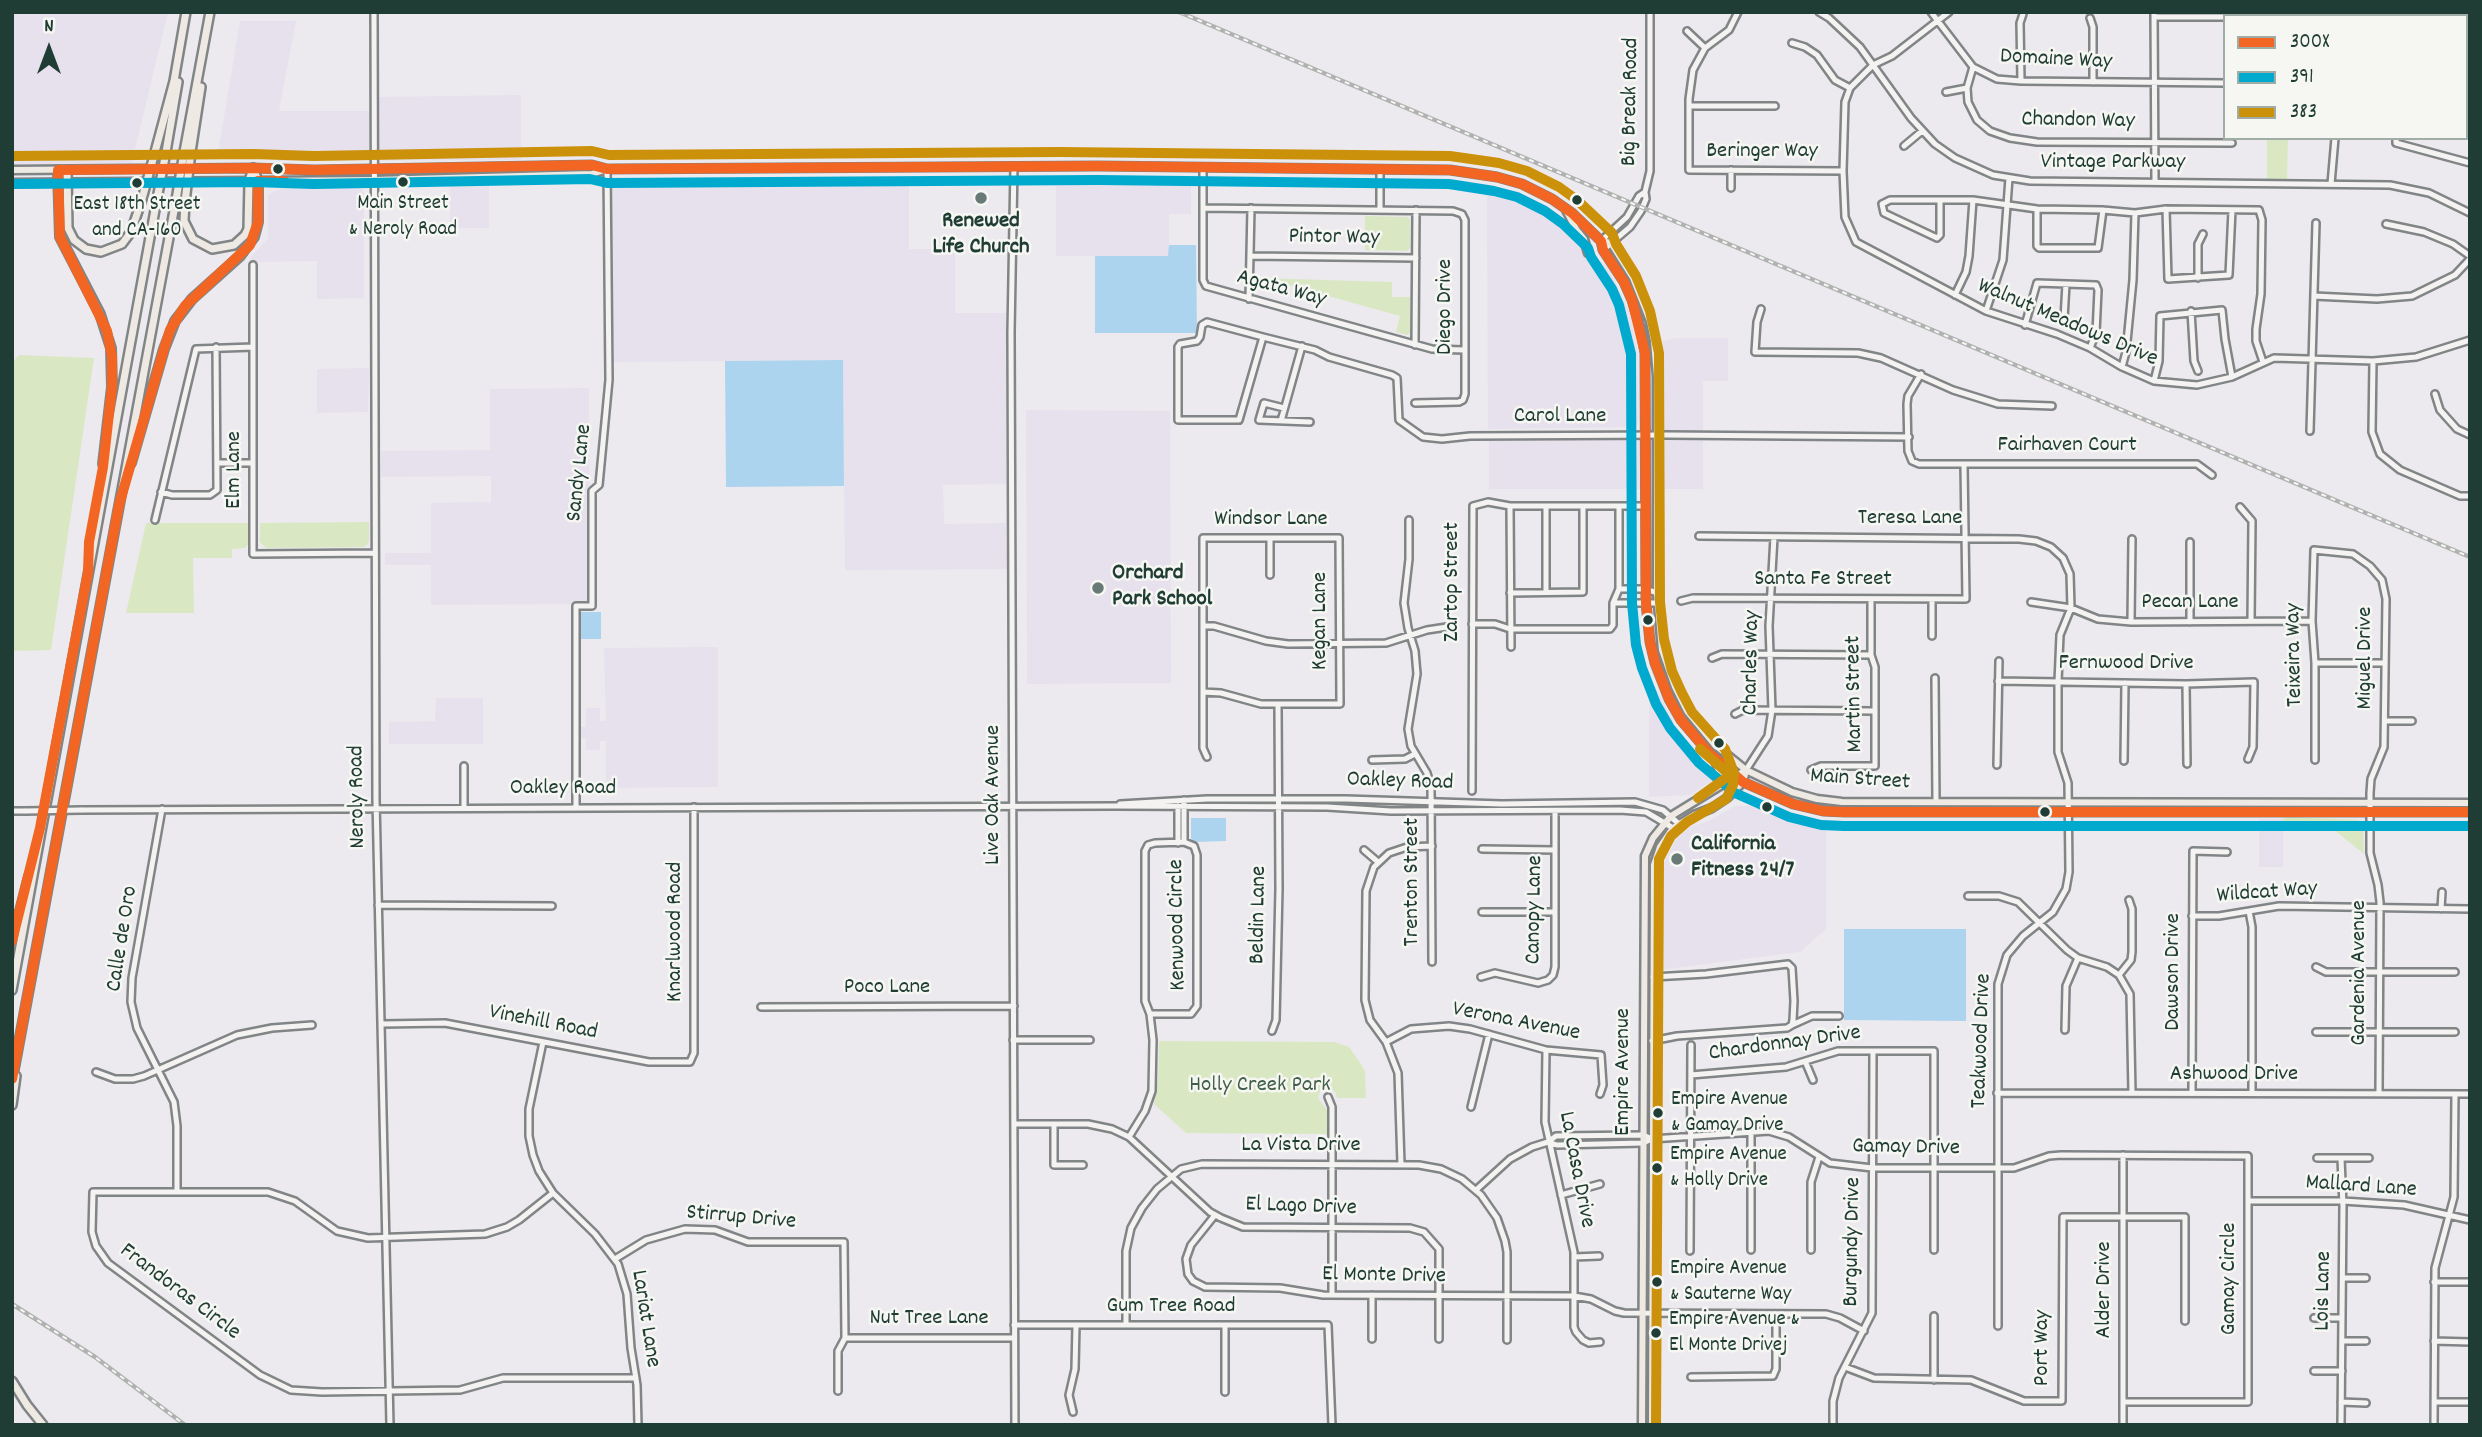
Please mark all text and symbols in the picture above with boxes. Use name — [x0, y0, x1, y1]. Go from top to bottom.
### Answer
north arrow — [14, 14, 84, 84]
text: N — [44, 14, 54, 41]
legend — [2223, 14, 2468, 140]
text: 300X — [2290, 28, 2330, 58]
street label: Big Break Road — [1617, 38, 1647, 166]
street label: Domaine Way — [1999, 44, 2113, 78]
text: 391 — [2290, 63, 2314, 93]
text: 383 — [2290, 98, 2317, 128]
street label: Chandon Way — [2021, 107, 2135, 137]
street label: Beringer Way — [1706, 139, 1818, 167]
street label: Vintage Parkway — [2041, 150, 2185, 178]
unlabelled marker — [271, 162, 285, 176]
marker: Main Street & Neroly Road — [396, 175, 410, 189]
marker: East 18th Street and CA-160 — [130, 176, 144, 190]
marker: Renewed Life Church — [973, 190, 989, 206]
place label: Main Street & Neroly Road — [349, 192, 457, 242]
place label: East 18th Street and CA-160 — [73, 193, 201, 243]
unlabelled marker — [1570, 193, 1584, 207]
place label: Renewed Life Church — [932, 209, 1030, 263]
street label: Pintor Way — [1288, 224, 1380, 254]
street label: Diego Drive — [1433, 259, 1461, 355]
street label: Agata Way — [1233, 265, 1329, 315]
street label: Walnut Meadows Drive — [1973, 274, 2161, 374]
street label: Carol Lane — [1514, 404, 1606, 432]
street label: Sandy Lane — [562, 423, 600, 523]
street label: Elm Lane — [222, 431, 250, 509]
street label: Fairhaven Court — [1997, 433, 2137, 461]
street label: Teresa Lane — [1858, 506, 1962, 534]
street label: Windsor Lane — [1214, 507, 1328, 535]
street label: Zartop Street — [1440, 522, 1468, 642]
place label: Orchard Park School — [1112, 561, 1212, 615]
street label: Santa Fe Street — [1754, 567, 1892, 595]
street label: Kegan Lane — [1308, 572, 1336, 670]
marker: Orchard Park School — [1090, 580, 1106, 596]
street label: Pecan Lane — [2141, 590, 2239, 618]
street label: Teixeira Way — [2281, 603, 2311, 707]
street label: Miguel Drive — [2353, 607, 2381, 709]
street label: Charles Way — [1738, 610, 1768, 716]
unlabelled marker — [1641, 613, 1655, 627]
street label: Martin Street — [1841, 635, 1871, 753]
street label: Fernwood Drive — [2058, 651, 2194, 679]
street label: Live Oak Avenue — [981, 725, 1009, 865]
unlabelled marker — [1712, 736, 1726, 750]
street label: Neroly Road — [344, 745, 374, 849]
street label: Main Street — [1809, 764, 1911, 798]
street label: Oakley Road — [1346, 767, 1454, 799]
street label: Oakley Road — [510, 776, 616, 804]
unlabelled marker — [1760, 800, 1774, 814]
unlabelled marker — [2038, 805, 2052, 819]
street label: Trenton Street — [1400, 818, 1428, 946]
place label: California Fitness 24/7 — [1691, 832, 1794, 886]
marker: California Fitness 24/7 — [1669, 851, 1685, 867]
street label: Canopy Lane — [1521, 855, 1551, 965]
street label: Kenwood Circle — [1164, 859, 1194, 991]
street label: Knarlwood Road — [663, 862, 691, 1002]
street label: Beldin Lane — [1245, 866, 1275, 964]
street label: Wildcat Way — [2216, 877, 2318, 911]
street label: Calle de Oro — [102, 884, 146, 994]
street label: Gardenia Avenue — [2347, 900, 2375, 1046]
street label: Dawson Drive — [2161, 913, 2189, 1031]
street label: Teakwood Drive — [1967, 973, 1999, 1109]
street label: Poco Lane — [844, 975, 930, 1003]
street label: Verona Avenue — [1450, 997, 1582, 1049]
street label: Vinehill Road — [486, 1000, 600, 1048]
street label: Empire Avenue — [1611, 1008, 1639, 1136]
street label: Chardonnay Drive — [1707, 1021, 1863, 1069]
street label: Ashwood Drive — [2170, 1062, 2298, 1090]
park label: Holly Creek Park — [1189, 1073, 1331, 1101]
place label: Empire Avenue & Gamay Drive — [1671, 1088, 1788, 1138]
marker: Empire Avenue & Gamay Drive — [1651, 1106, 1665, 1120]
street label: La Casa Drive — [1550, 1110, 1600, 1230]
street label: La Vista Drive — [1241, 1133, 1361, 1161]
street label: Gamay Drive — [1852, 1134, 1960, 1164]
place label: Empire Avenue & Holly Drive — [1670, 1143, 1787, 1193]
marker: Empire Avenue & Holly Drive — [1650, 1161, 1664, 1175]
street label: Mallard Lane — [2304, 1170, 2418, 1206]
street label: Burgundy Drive — [1839, 1177, 1869, 1307]
street label: El Lago Drive — [1245, 1192, 1357, 1224]
street label: Stirrup Drive — [685, 1200, 797, 1238]
street label: Gamay Circle — [2217, 1223, 2245, 1335]
street label: Frandoras Circle — [113, 1239, 245, 1347]
street label: Alder Drive — [2092, 1241, 2120, 1339]
street label: Lois Lane — [2311, 1251, 2339, 1331]
place label: Empire Avenue & Sauterne Way — [1670, 1257, 1791, 1307]
street label: El Monte Drive — [1322, 1262, 1446, 1292]
street label: Lariat Lane — [623, 1268, 665, 1370]
marker: Empire Avenue & Sauterne Way — [1650, 1275, 1664, 1289]
street label: Gum Tree Road — [1107, 1294, 1235, 1322]
street label: Nut Tree Lane — [869, 1306, 989, 1334]
place label: Empire Avenue & El Monte Drivej — [1669, 1308, 1800, 1358]
street label: Port Way — [2030, 1310, 2058, 1386]
marker: Empire Avenue & El Monte Drivej — [1649, 1326, 1663, 1340]

